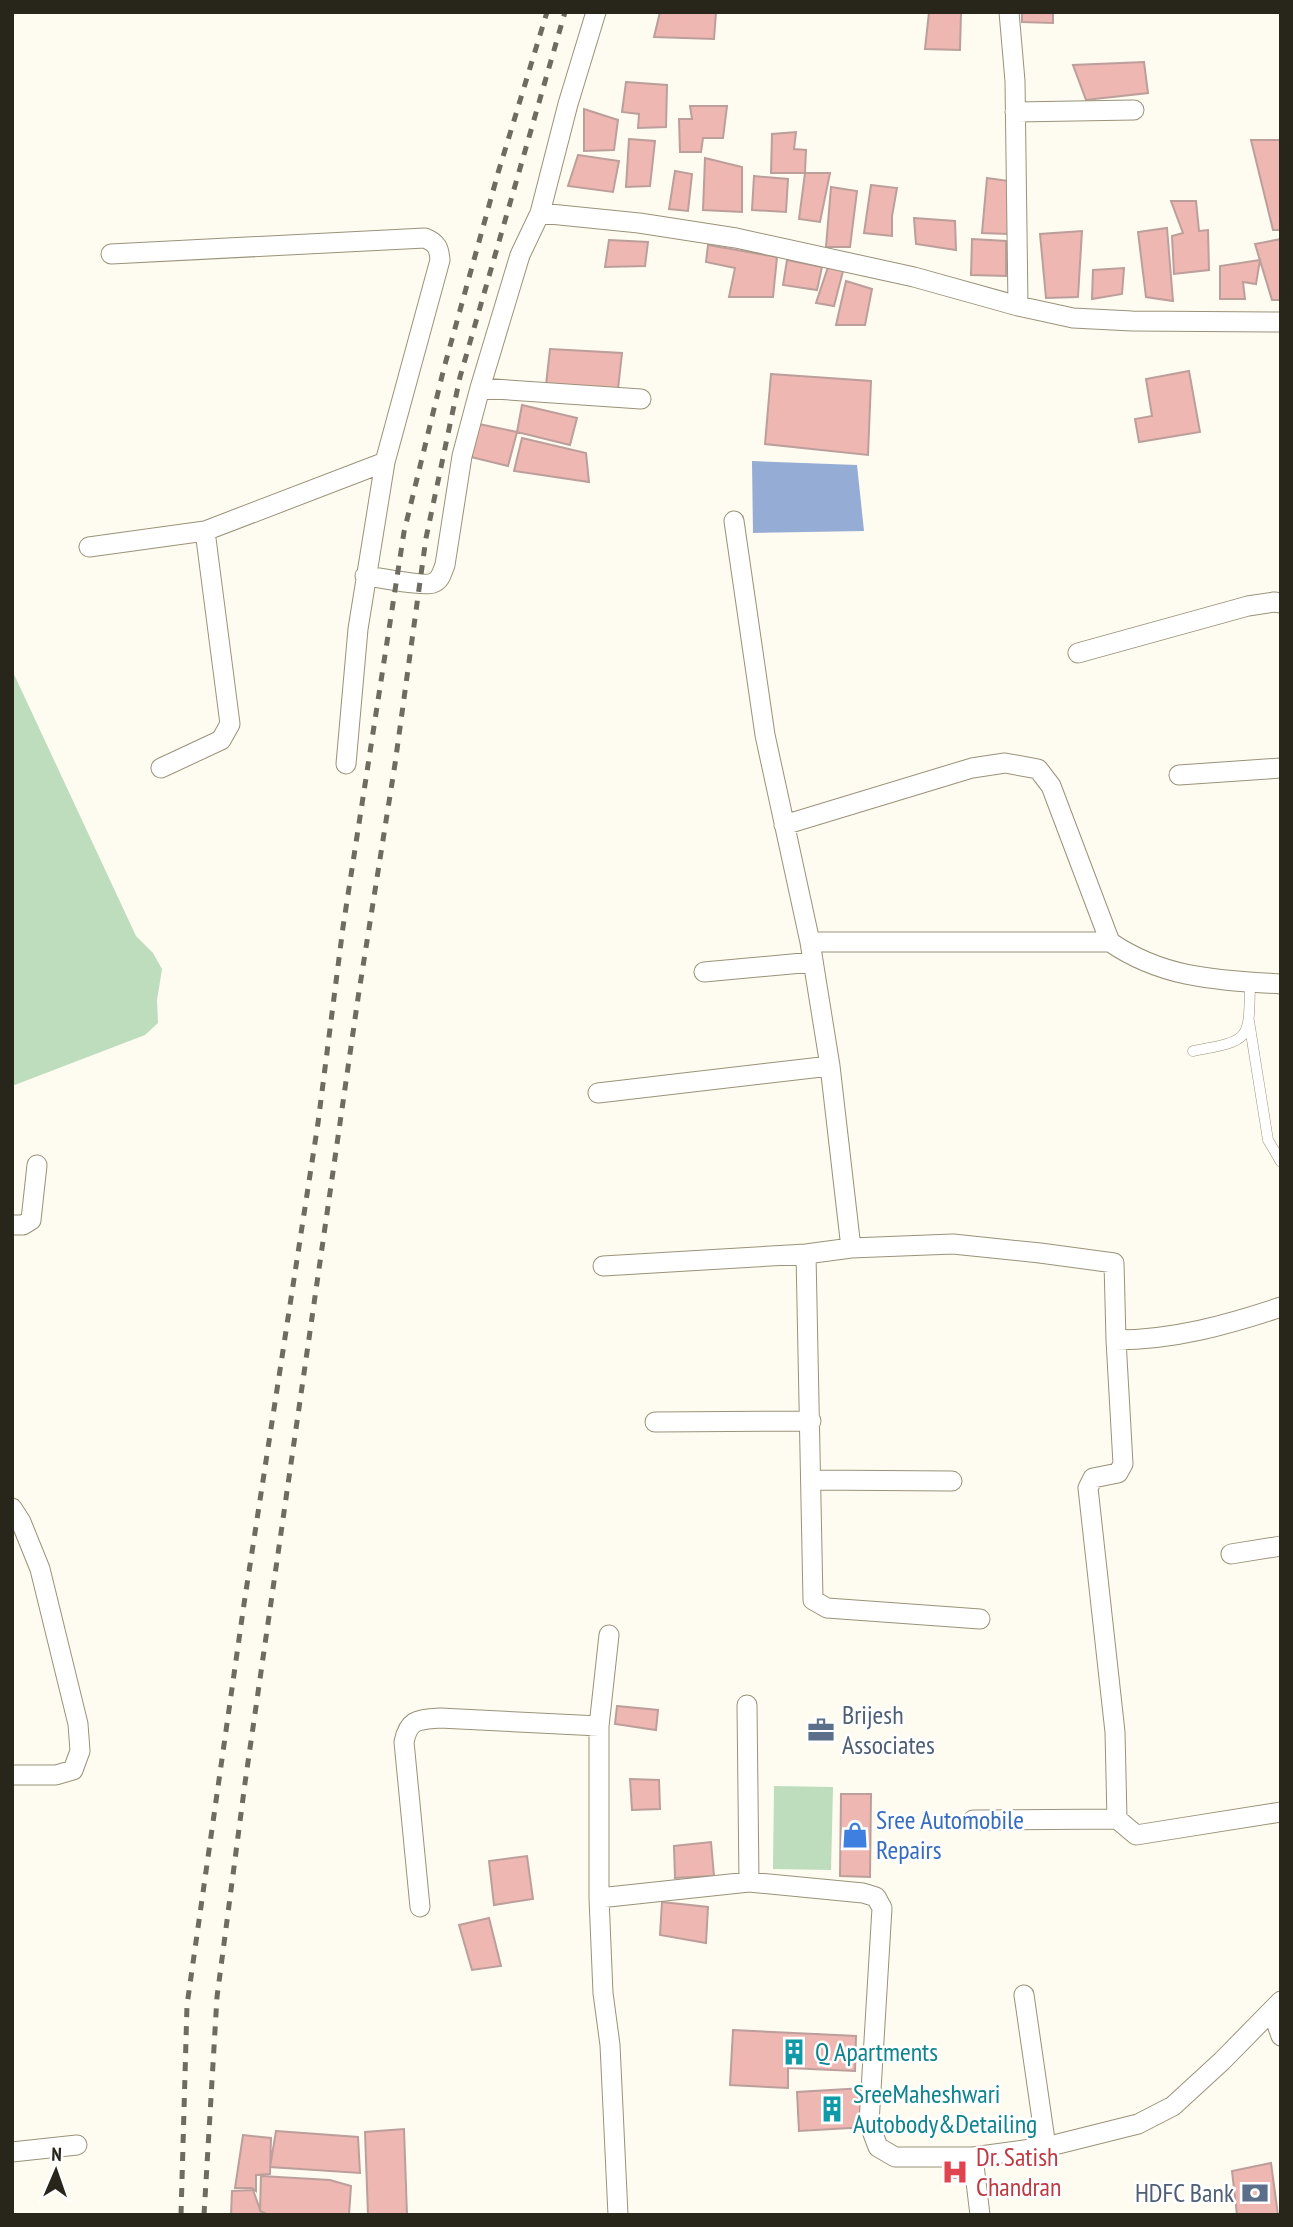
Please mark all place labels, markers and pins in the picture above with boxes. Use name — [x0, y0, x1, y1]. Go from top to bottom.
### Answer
place label: Brijesh Associates — [842, 1698, 935, 1761]
office icon: Brijesh Associates — [806, 1715, 836, 1745]
place label: Sree Automobile Repairs — [876, 1803, 1024, 1866]
shop icon: Sree Automobile Repairs — [840, 1820, 870, 1850]
place label: Q Apartments — [815, 2035, 938, 2068]
building icon: Q Apartments — [779, 2037, 809, 2067]
place label: SreeMaheshwari Autobody&Detailing — [853, 2077, 1037, 2140]
building icon: SreeMaheshwari Autobody&Detailing — [817, 2094, 847, 2124]
place label: Dr. Satish Chandran — [976, 2140, 1061, 2203]
hospital icon: Dr. Satish Chandran — [940, 2157, 970, 2187]
place label: HDFC Bank — [1135, 2176, 1234, 2209]
bank icon: HDFC Bank — [1240, 2178, 1270, 2208]

